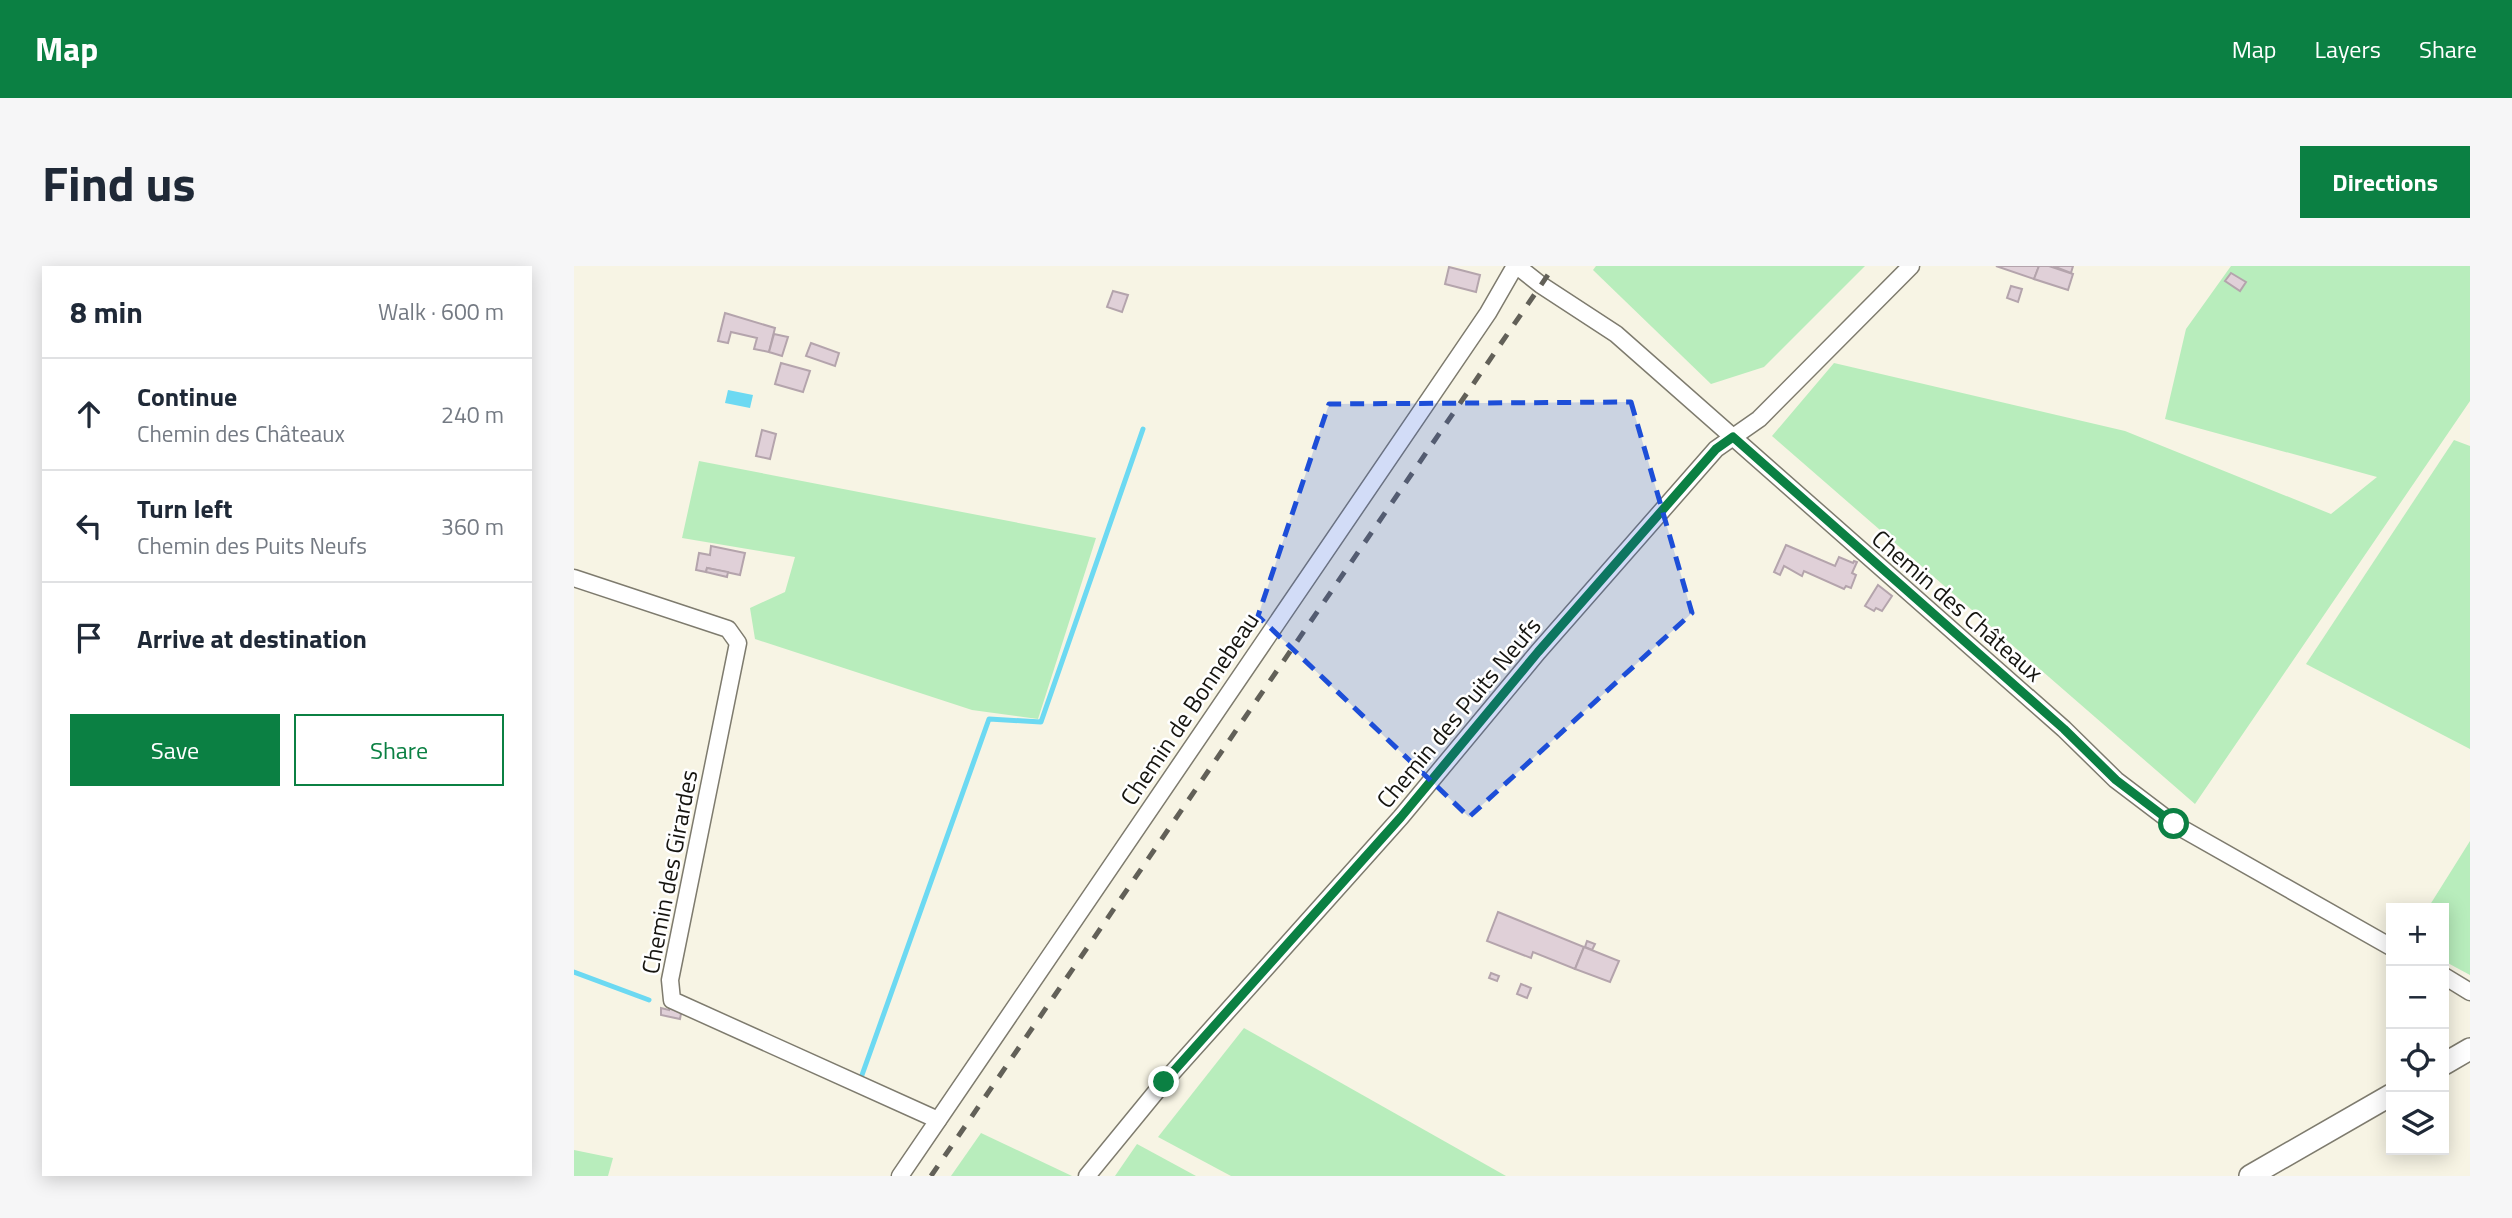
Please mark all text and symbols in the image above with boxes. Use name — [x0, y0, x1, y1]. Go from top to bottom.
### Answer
text: Map — [35, 24, 98, 74]
text: Map — [2232, 31, 2277, 67]
text: Layers — [2315, 31, 2381, 67]
text: Share — [2419, 31, 2477, 67]
text: Find us — [42, 145, 196, 220]
button: Directions — [2300, 146, 2470, 218]
text: 8 min — [70, 289, 143, 335]
text: Walk · 600 m — [378, 294, 504, 329]
text: Continue — [137, 377, 237, 416]
icon: ahead — [70, 395, 108, 433]
text: 240 m — [441, 397, 504, 432]
text: Chemin des Châteaux — [137, 416, 345, 451]
text: Turn left — [137, 489, 232, 528]
icon: left — [70, 507, 108, 545]
text: 360 m — [441, 509, 504, 544]
street label: Chemin des Châteaux — [1864, 520, 2051, 690]
text: Chemin des Puits Neufs — [137, 528, 367, 563]
street label: Chemin de Bonnebeau — [1111, 604, 1267, 812]
street label: Chemin des Puits Neufs — [1367, 609, 1549, 816]
icon: arrive — [70, 619, 108, 657]
text: Arrive at destination — [137, 619, 367, 658]
button: Save — [70, 714, 280, 786]
button: Share — [294, 714, 504, 786]
street label: Chemin des Girardes — [632, 767, 706, 977]
route start — [2158, 808, 2189, 839]
map controls — [2386, 903, 2449, 1155]
button: + — [2386, 903, 2449, 966]
button: − — [2386, 966, 2449, 1029]
button: locate — [2386, 1029, 2449, 1092]
route end — [1148, 1066, 1179, 1097]
button: layers — [2386, 1092, 2449, 1155]

